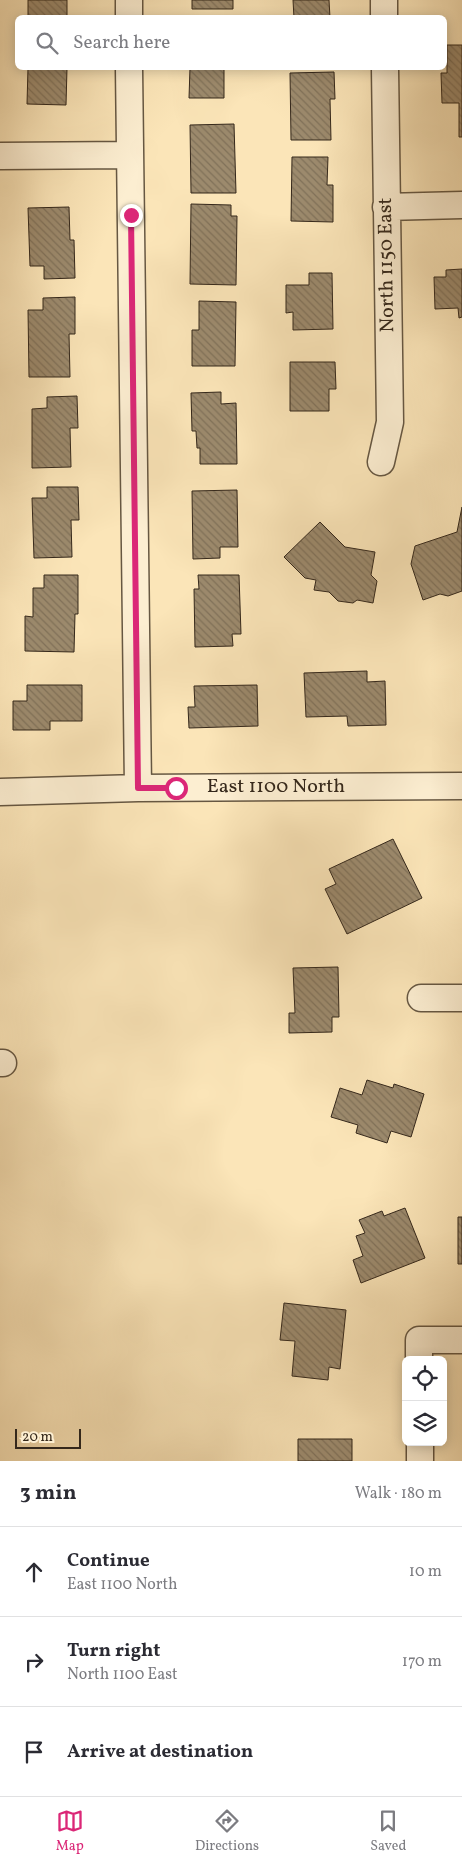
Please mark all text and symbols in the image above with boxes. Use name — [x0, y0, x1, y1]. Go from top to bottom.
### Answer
search box — [15, 15, 447, 70]
icon: search — [33, 29, 61, 57]
text: Search here — [73, 30, 170, 56]
street label: North 1150 East — [372, 197, 402, 333]
route end — [120, 204, 143, 227]
street label: East 1100 North — [207, 773, 345, 801]
route start — [165, 777, 188, 800]
map controls — [402, 1356, 447, 1446]
button: locate — [402, 1356, 447, 1401]
button: layers — [402, 1401, 447, 1446]
scale bar — [15, 1426, 81, 1449]
text: 20 m — [22, 1428, 53, 1447]
text: 3 min — [20, 1479, 76, 1508]
text: Walk · 180 m — [355, 1483, 442, 1505]
text: Continue — [67, 1548, 150, 1574]
icon: ahead — [20, 1558, 48, 1586]
text: 10 m — [409, 1561, 442, 1583]
text: East 1100 North — [67, 1574, 178, 1596]
text: Turn right — [67, 1638, 160, 1664]
icon: right — [20, 1648, 48, 1676]
text: 170 m — [402, 1651, 442, 1673]
text: North 1100 East — [67, 1664, 178, 1686]
icon: arrive — [20, 1738, 48, 1766]
text: Arrive at destination — [67, 1739, 253, 1765]
tab: Map — [56, 1807, 84, 1856]
tab: Directions — [195, 1807, 259, 1856]
tab: Saved — [370, 1807, 406, 1856]

